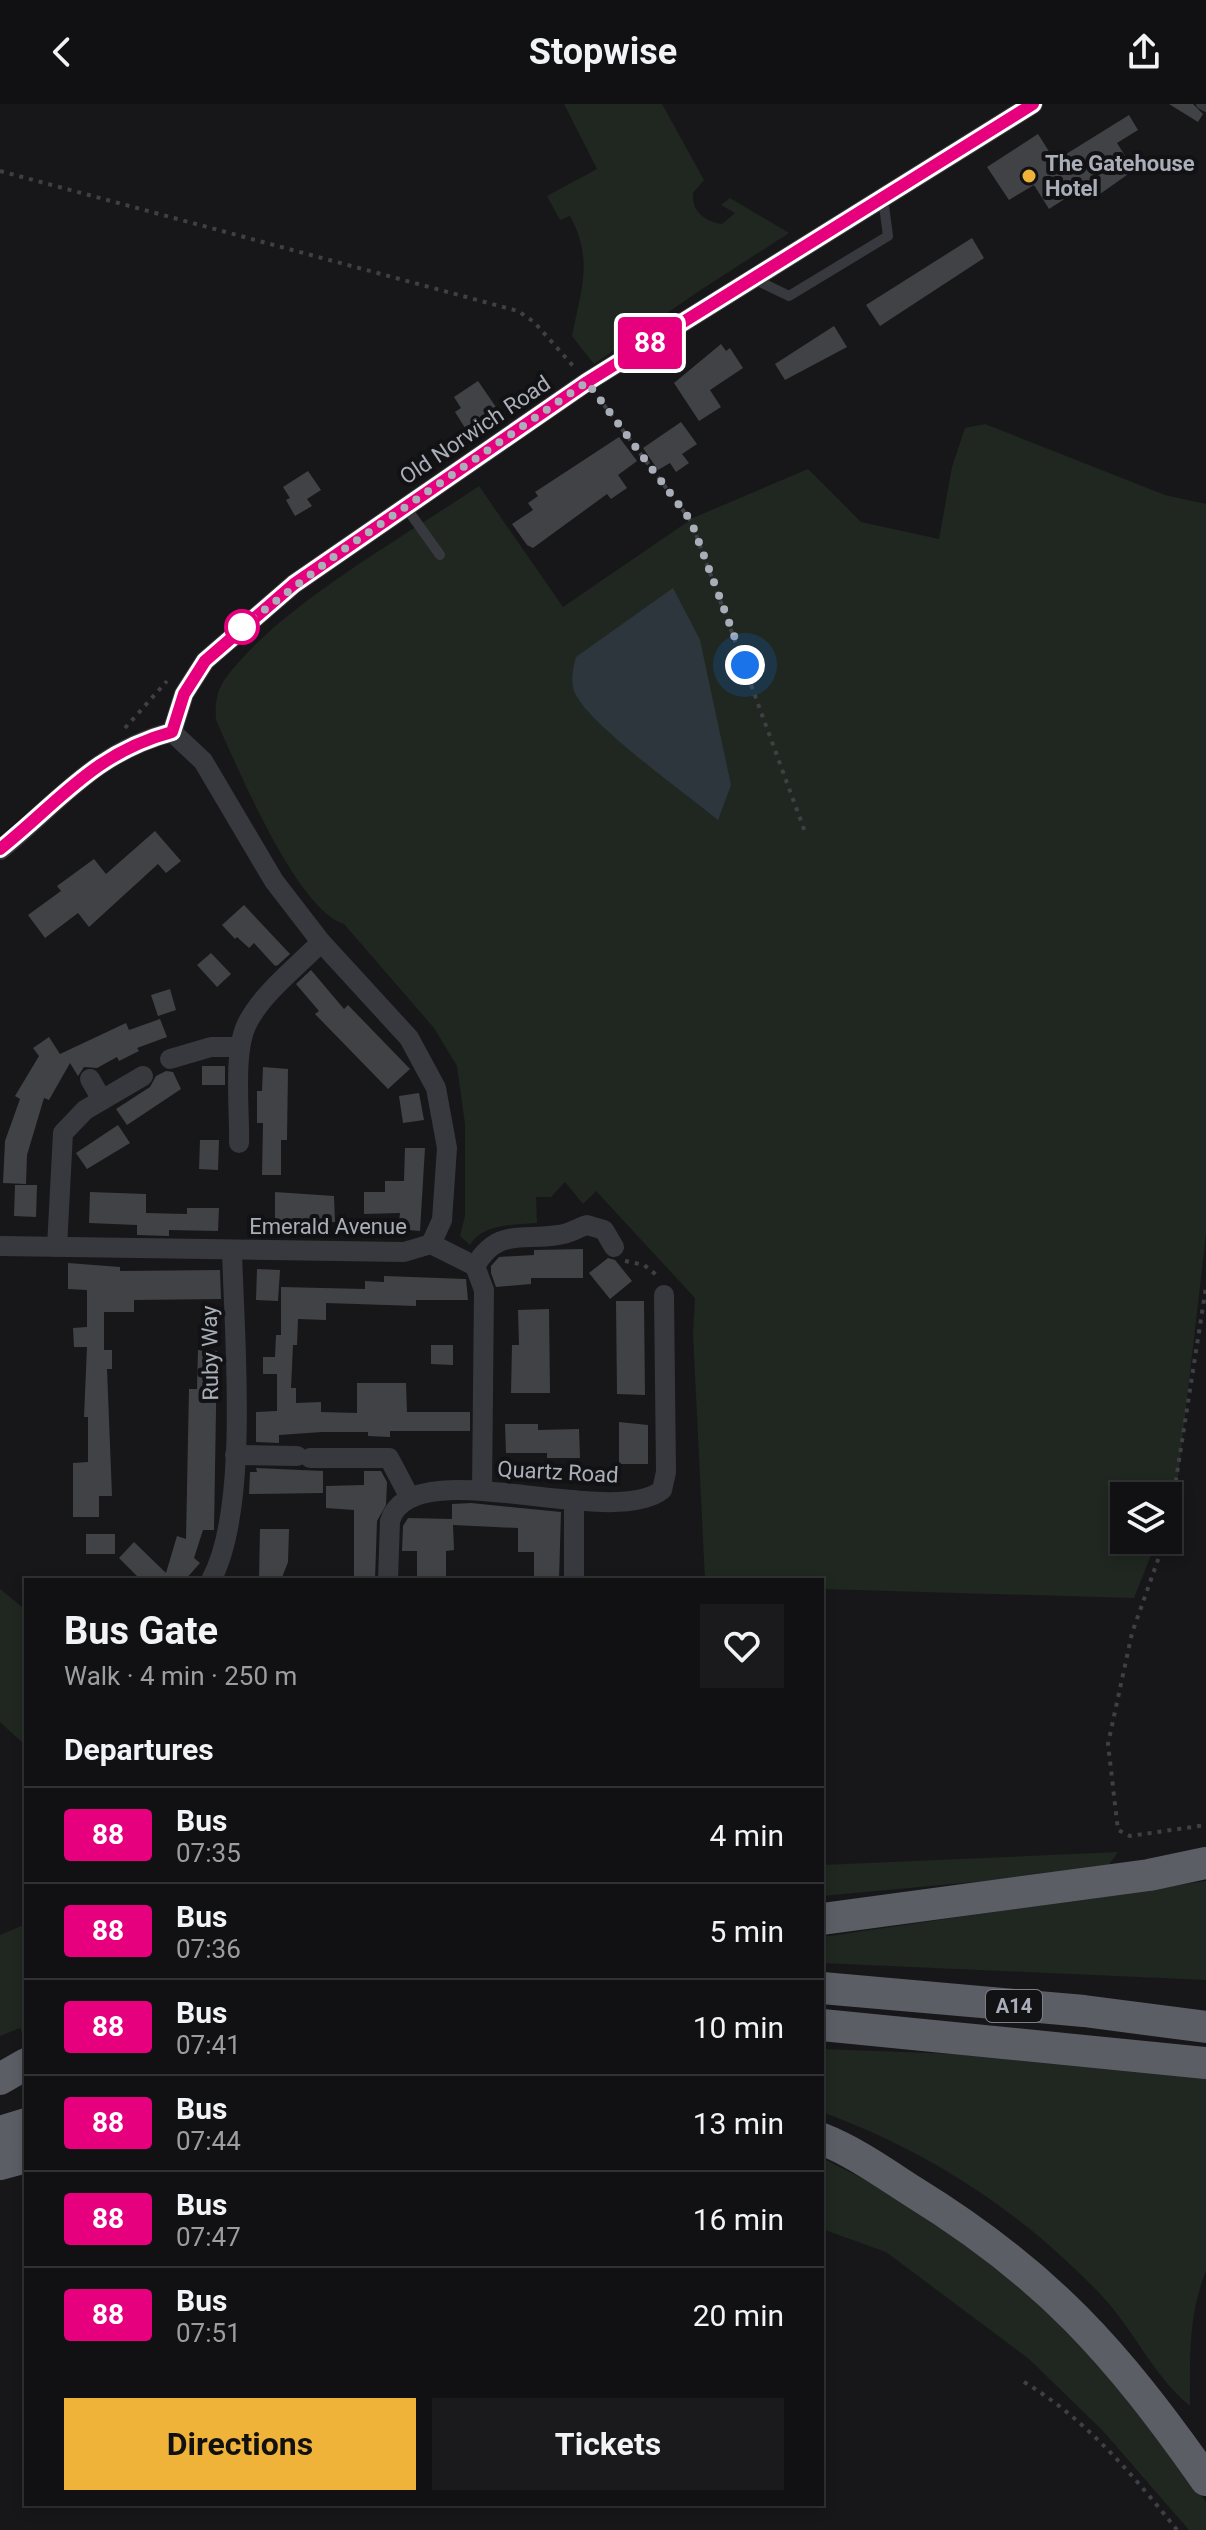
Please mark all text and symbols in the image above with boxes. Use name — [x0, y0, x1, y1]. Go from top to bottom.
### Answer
icon: back — [40, 30, 84, 74]
icon: share — [1122, 30, 1166, 74]
text: Stopwise — [529, 31, 677, 73]
place label: The Gatehouse Hotel — [1045, 151, 1195, 201]
marker: The Gatehouse Hotel — [1020, 167, 1038, 185]
line badge: 88 — [614, 317, 686, 369]
text: 88 — [634, 326, 666, 359]
street label: Old Norwich Road — [395, 371, 555, 489]
unlabelled marker — [225, 610, 259, 644]
your location — [725, 645, 765, 685]
street label: Emerald Avenue — [249, 1214, 407, 1239]
street label: Ruby Way — [197, 1305, 223, 1401]
street label: Quartz Road — [497, 1456, 619, 1488]
map controls — [1110, 1482, 1182, 1554]
button: layers — [1110, 1482, 1182, 1554]
button: heart — [700, 1604, 784, 1688]
text: Bus Gate — [64, 1609, 218, 1653]
text: Walk · 4 min · 250 m — [64, 1661, 297, 1691]
text: Departures — [64, 1732, 214, 1767]
text: Bus — [176, 1803, 227, 1838]
text: 88 — [92, 1818, 124, 1851]
text: 4 min — [710, 1818, 784, 1853]
text: 07:35 — [176, 1838, 241, 1868]
text: Bus — [176, 1899, 227, 1934]
text: 88 — [92, 1914, 124, 1947]
text: 5 min — [710, 1914, 784, 1949]
text: 07:36 — [176, 1934, 241, 1964]
road number: A14 — [986, 1990, 1042, 2022]
text: Bus — [176, 1995, 227, 2030]
text: 88 — [92, 2010, 124, 2043]
text: 10 min — [693, 2010, 784, 2045]
text: 07:41 — [176, 2030, 241, 2060]
text: Bus — [176, 2091, 227, 2126]
text: 88 — [92, 2106, 124, 2139]
text: 13 min — [693, 2106, 784, 2141]
text: 07:44 — [176, 2126, 241, 2156]
text: Bus — [176, 2187, 227, 2222]
text: 88 — [92, 2202, 124, 2235]
text: 16 min — [693, 2202, 784, 2237]
text: 07:47 — [176, 2222, 241, 2252]
text: Bus — [176, 2283, 227, 2318]
text: 88 — [92, 2298, 124, 2331]
text: 20 min — [693, 2298, 784, 2333]
text: 07:51 — [176, 2318, 241, 2348]
button: Directions — [64, 2398, 416, 2490]
button: Tickets — [432, 2398, 784, 2490]

